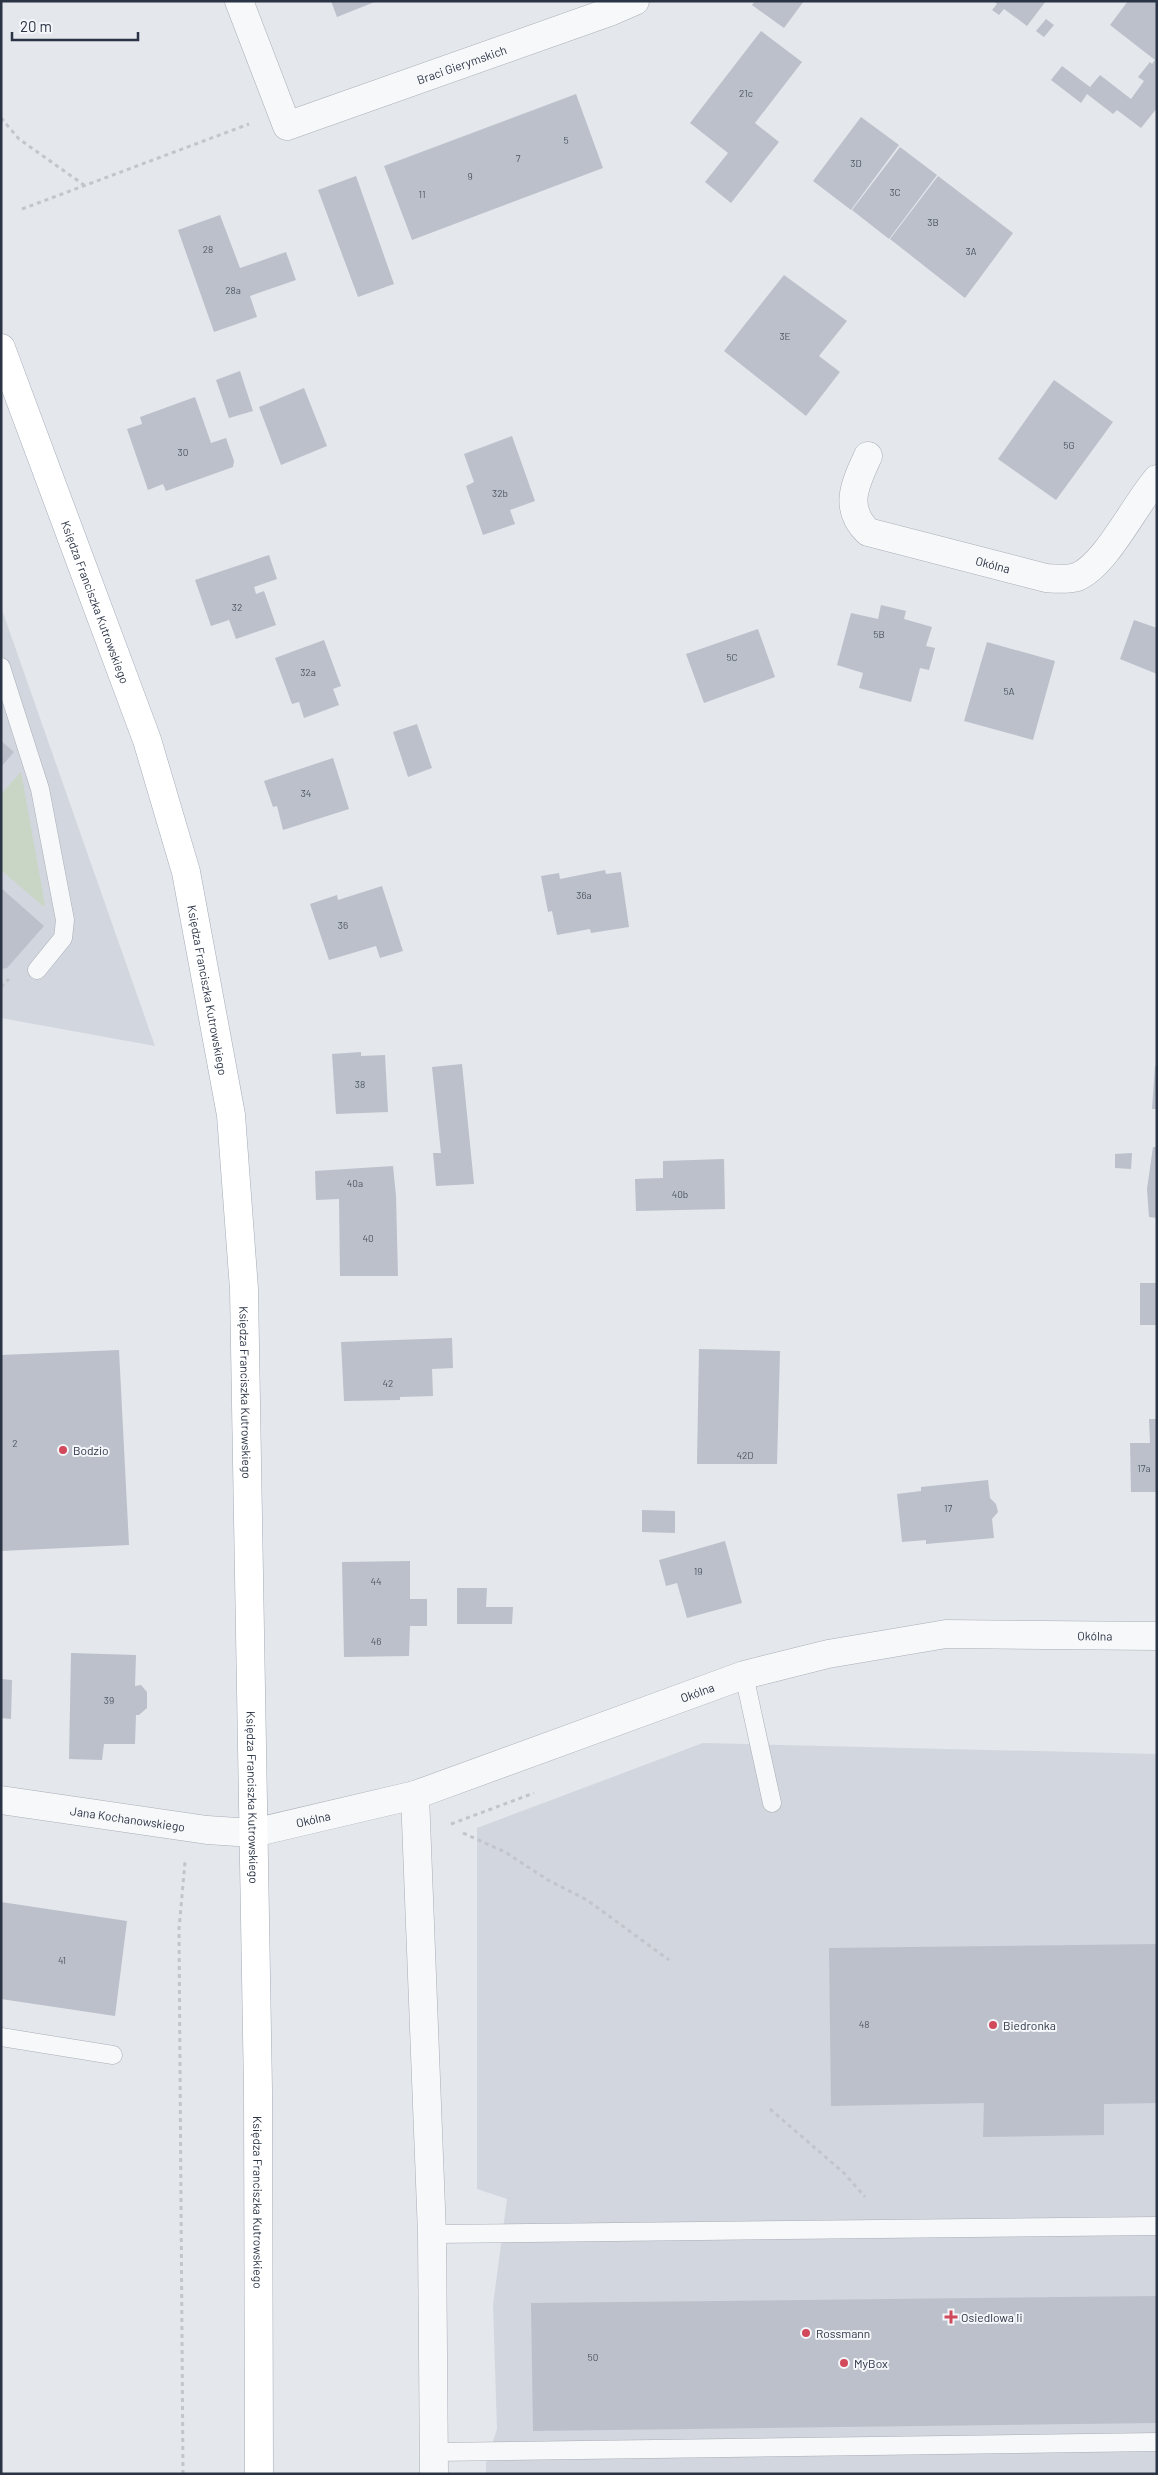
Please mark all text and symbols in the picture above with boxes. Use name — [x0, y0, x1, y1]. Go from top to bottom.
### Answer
scale bar — [12, 10, 139, 42]
text: 20 m — [20, 17, 52, 35]
street label: Braci Gierymskich — [415, 42, 508, 87]
house number: 21c — [739, 87, 753, 99]
house number: 5 — [563, 134, 569, 146]
house number: 7 — [516, 152, 521, 164]
house number: 3D — [850, 157, 862, 169]
house number: 9 — [467, 170, 473, 182]
house number: 3C — [889, 186, 901, 198]
house number: 11 — [418, 188, 426, 200]
house number: 3B — [927, 216, 939, 228]
house number: 28 — [203, 243, 213, 255]
house number: 3A — [965, 245, 977, 257]
house number: 28a — [225, 284, 241, 296]
house number: 3E — [779, 330, 791, 342]
house number: 5G — [1063, 439, 1075, 451]
house number: 30 — [178, 446, 188, 458]
house number: 32b — [492, 487, 508, 499]
street label: Księdza Franciszka Kutrowskiego — [59, 519, 132, 685]
street label: Okólna — [974, 553, 1012, 575]
house number: 32 — [232, 601, 242, 613]
house number: 5B — [873, 628, 885, 640]
house number: 5C — [726, 651, 738, 663]
house number: 32a — [300, 666, 316, 678]
house number: 5A — [1003, 685, 1015, 697]
house number: 34 — [301, 787, 311, 799]
house number: 36a — [576, 889, 592, 901]
street label: Księdza Franciszka Kutrowskiego — [185, 904, 230, 1076]
house number: 36 — [338, 919, 348, 931]
house number: 38 — [355, 1078, 365, 1090]
house number: 40a — [347, 1177, 363, 1189]
house number: 40b — [672, 1188, 688, 1200]
house number: 40 — [362, 1232, 374, 1244]
street label: Księdza Franciszka Kutrowskiego — [237, 1306, 254, 1479]
house number: 42 — [383, 1377, 393, 1389]
house number: 2 — [12, 1437, 18, 1449]
place label: Bodzio — [73, 1443, 109, 1457]
marker: Bodzio — [57, 1444, 69, 1456]
house number: 42D — [736, 1449, 754, 1461]
house number: 17a — [1137, 1462, 1151, 1474]
house number: 17 — [944, 1502, 952, 1514]
house number: 19 — [694, 1565, 702, 1577]
house number: 44 — [370, 1575, 382, 1587]
street label: Okólna — [1077, 1628, 1112, 1643]
house number: 46 — [371, 1635, 381, 1647]
street label: Okólna — [678, 1680, 716, 1705]
house number: 39 — [104, 1694, 114, 1706]
street label: Księdza Franciszka Kutrowskiego — [244, 1711, 261, 1884]
street label: Jana Kochanowskiego — [69, 1803, 186, 1834]
street label: Okólna — [294, 1808, 332, 1830]
house number: 41 — [58, 1954, 66, 1966]
house number: 48 — [859, 2018, 869, 2030]
place label: Biedronka — [1003, 2018, 1056, 2032]
marker: Biedronka — [987, 2019, 999, 2031]
street label: Księdza Franciszka Kutrowskiego — [251, 2116, 266, 2289]
place label: Osiedlowa Ii — [961, 2310, 1023, 2324]
marker: Osiedlowa Ii — [945, 2311, 957, 2323]
place label: Rossmann — [816, 2326, 870, 2340]
marker: Rossmann — [800, 2327, 812, 2339]
house number: 50 — [588, 2351, 598, 2363]
place label: MyBox — [854, 2356, 888, 2370]
marker: MyBox — [838, 2357, 850, 2369]

